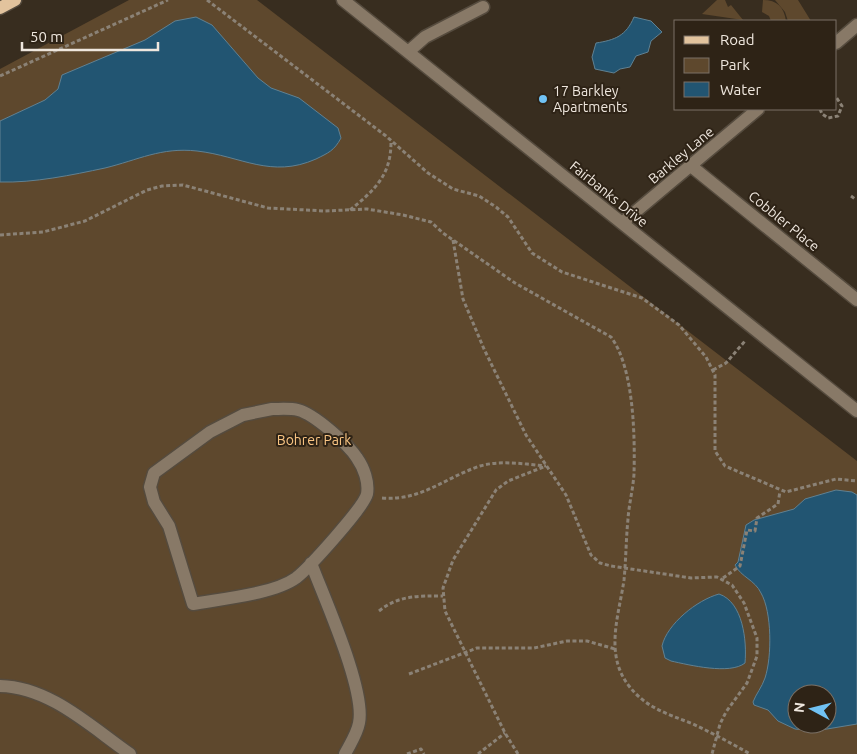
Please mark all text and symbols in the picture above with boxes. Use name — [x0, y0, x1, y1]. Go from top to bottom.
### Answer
scale bar — [22, 20, 159, 52]
legend — [674, 20, 837, 110]
text: 50 m — [30, 28, 63, 45]
text: Road — [720, 31, 755, 48]
text: Park — [720, 56, 750, 73]
text: Water — [720, 81, 761, 98]
place label: 17 Barkley Apartments — [553, 83, 628, 115]
marker: 17 Barkley Apartments — [537, 93, 549, 105]
street label: Barkley Lane — [645, 123, 717, 187]
street label: Fairbanks Drive — [567, 158, 651, 230]
street label: Cobbler Place — [745, 188, 823, 254]
park label: Bohrer Park — [277, 432, 351, 448]
north arrow — [787, 684, 837, 734]
text: N — [791, 701, 808, 714]

